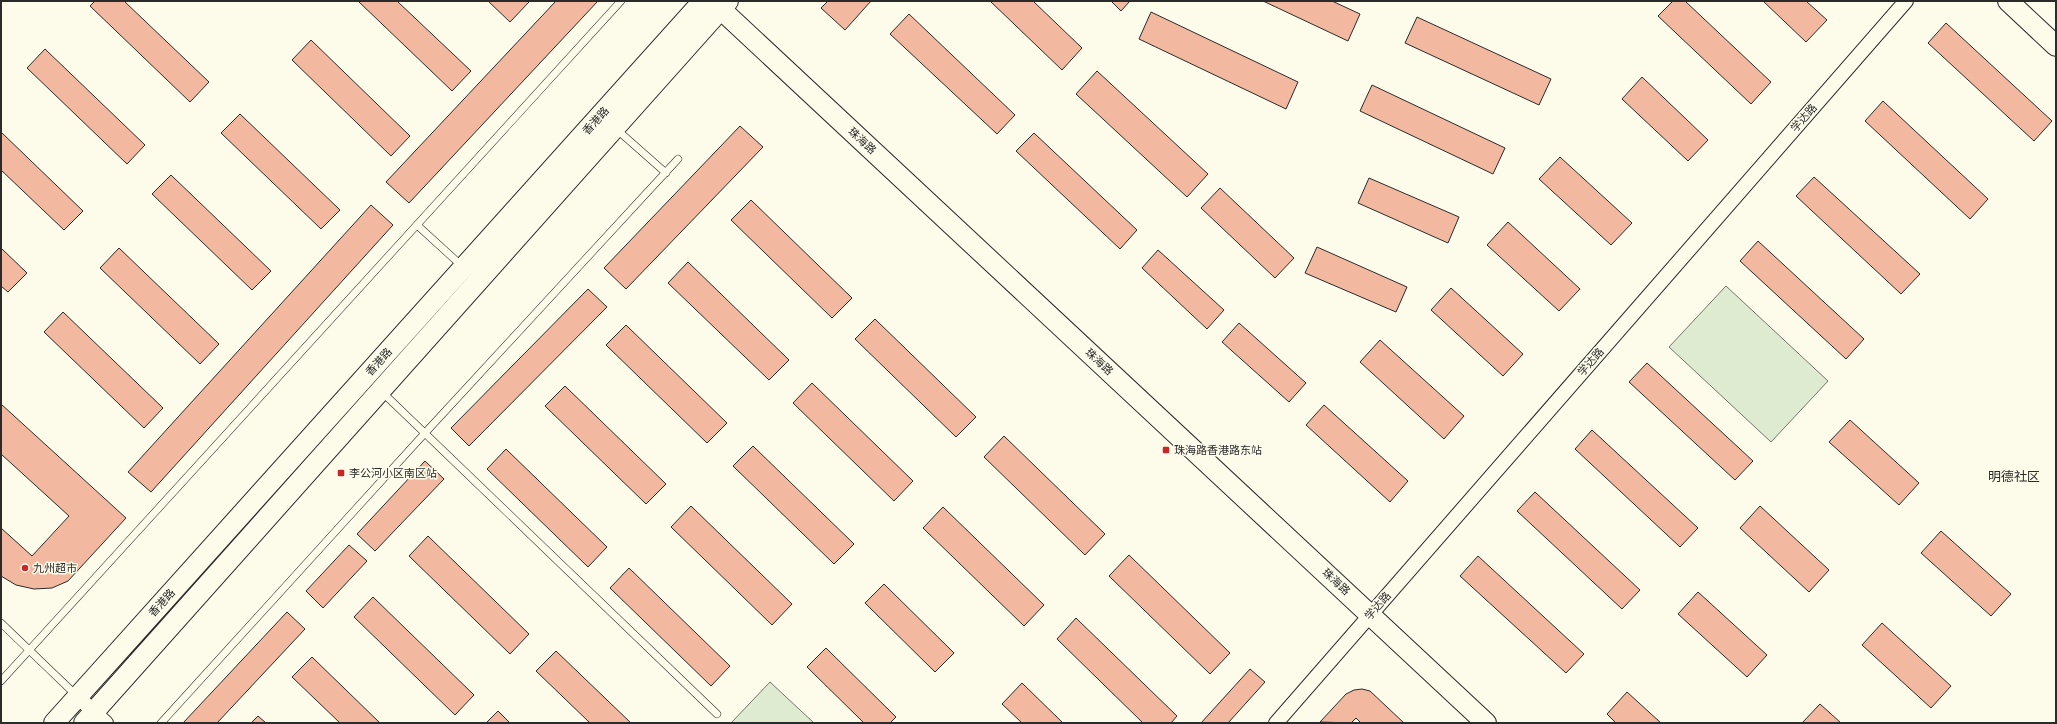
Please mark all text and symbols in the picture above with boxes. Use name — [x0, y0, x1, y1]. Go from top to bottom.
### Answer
street label: 学达路 — [1788, 101, 1820, 135]
street label: 香港路 — [580, 104, 612, 138]
street label: 珠海路 — [845, 125, 879, 157]
street label: 香港路 — [363, 345, 395, 379]
street label: 学达路 — [1575, 345, 1607, 379]
street label: 珠海路 — [1082, 346, 1116, 378]
place label: 珠海路香港路东站 — [1174, 444, 1262, 457]
marker: 珠海路香港路东站 — [1161, 445, 1171, 455]
place label: 李公河小区南区站 — [349, 467, 437, 480]
marker: 李公河小区南区站 — [336, 468, 346, 478]
district label: 明德社区 — [1988, 469, 2040, 484]
place label: 九州超市 — [33, 562, 77, 575]
marker: 九州超市 — [20, 563, 30, 573]
street label: 珠海路 — [1319, 566, 1353, 598]
street label: 香港路 — [146, 586, 178, 620]
street label: 学达路 — [1362, 589, 1394, 623]

